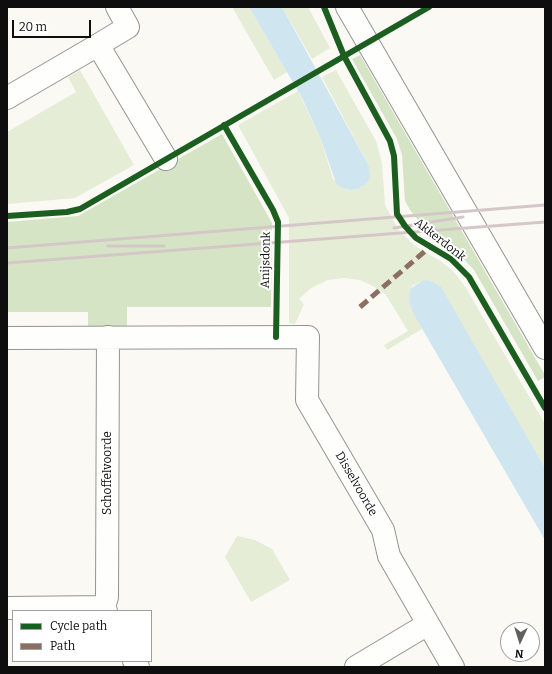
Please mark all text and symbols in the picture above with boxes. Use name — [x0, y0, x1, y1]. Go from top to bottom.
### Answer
scale bar — [14, 12, 93, 38]
text: 20 m — [19, 20, 47, 34]
street label: Akkerdonk — [411, 215, 469, 265]
street label: Anijsdonk — [258, 231, 274, 289]
street label: Schoffelvoorde — [101, 431, 115, 515]
street label: Disselvoorde — [332, 449, 380, 519]
legend — [12, 610, 152, 662]
text: Cycle path — [50, 619, 107, 633]
north arrow — [500, 622, 540, 662]
text: Path — [50, 639, 75, 653]
text: N — [515, 647, 524, 660]

